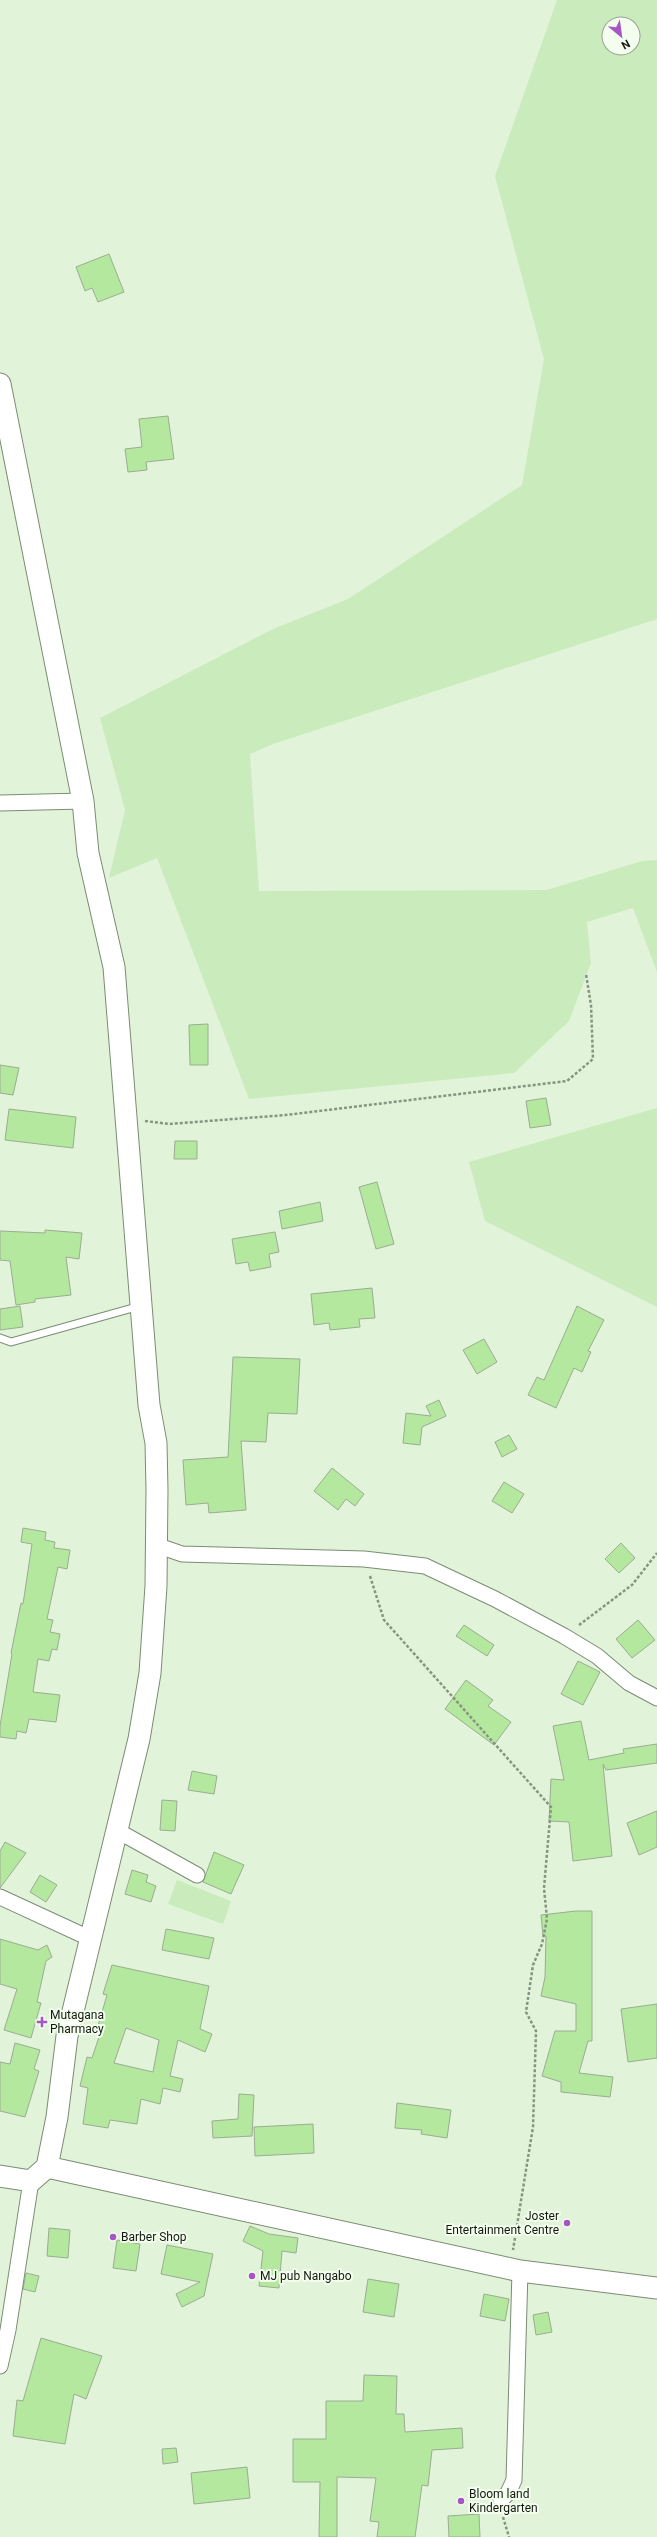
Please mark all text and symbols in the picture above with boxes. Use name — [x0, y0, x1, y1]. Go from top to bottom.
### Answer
north arrow — [601, 16, 641, 56]
text: N — [619, 37, 632, 52]
place label: Mutagana Pharmacy — [50, 2008, 104, 2036]
marker: Mutagana Pharmacy — [37, 2017, 47, 2027]
place label: Joster Entertainment Centre — [445, 2209, 559, 2237]
marker: Joster Entertainment Centre — [562, 2218, 572, 2228]
place label: Barber Shop — [121, 2230, 187, 2244]
marker: Barber Shop — [108, 2232, 118, 2242]
place label: MJ pub Nangabo — [260, 2269, 352, 2283]
marker: MJ pub Nangabo — [247, 2271, 257, 2281]
place label: Bloom land Kindergarten — [469, 2487, 538, 2515]
marker: Bloom land Kindergarten — [456, 2496, 466, 2506]

